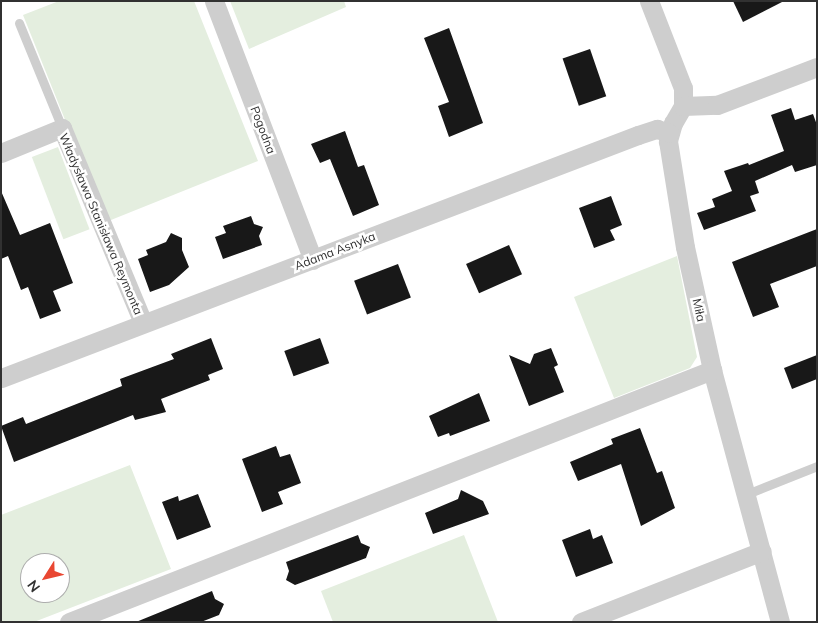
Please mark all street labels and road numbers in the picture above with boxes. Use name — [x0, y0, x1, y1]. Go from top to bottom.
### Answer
street label: Pogodna — [247, 104, 279, 156]
street label: Władysława Stanisława Reymonta — [56, 131, 146, 317]
street label: Adama Asnyka — [293, 229, 377, 273]
street label: Miła — [690, 297, 708, 323]

